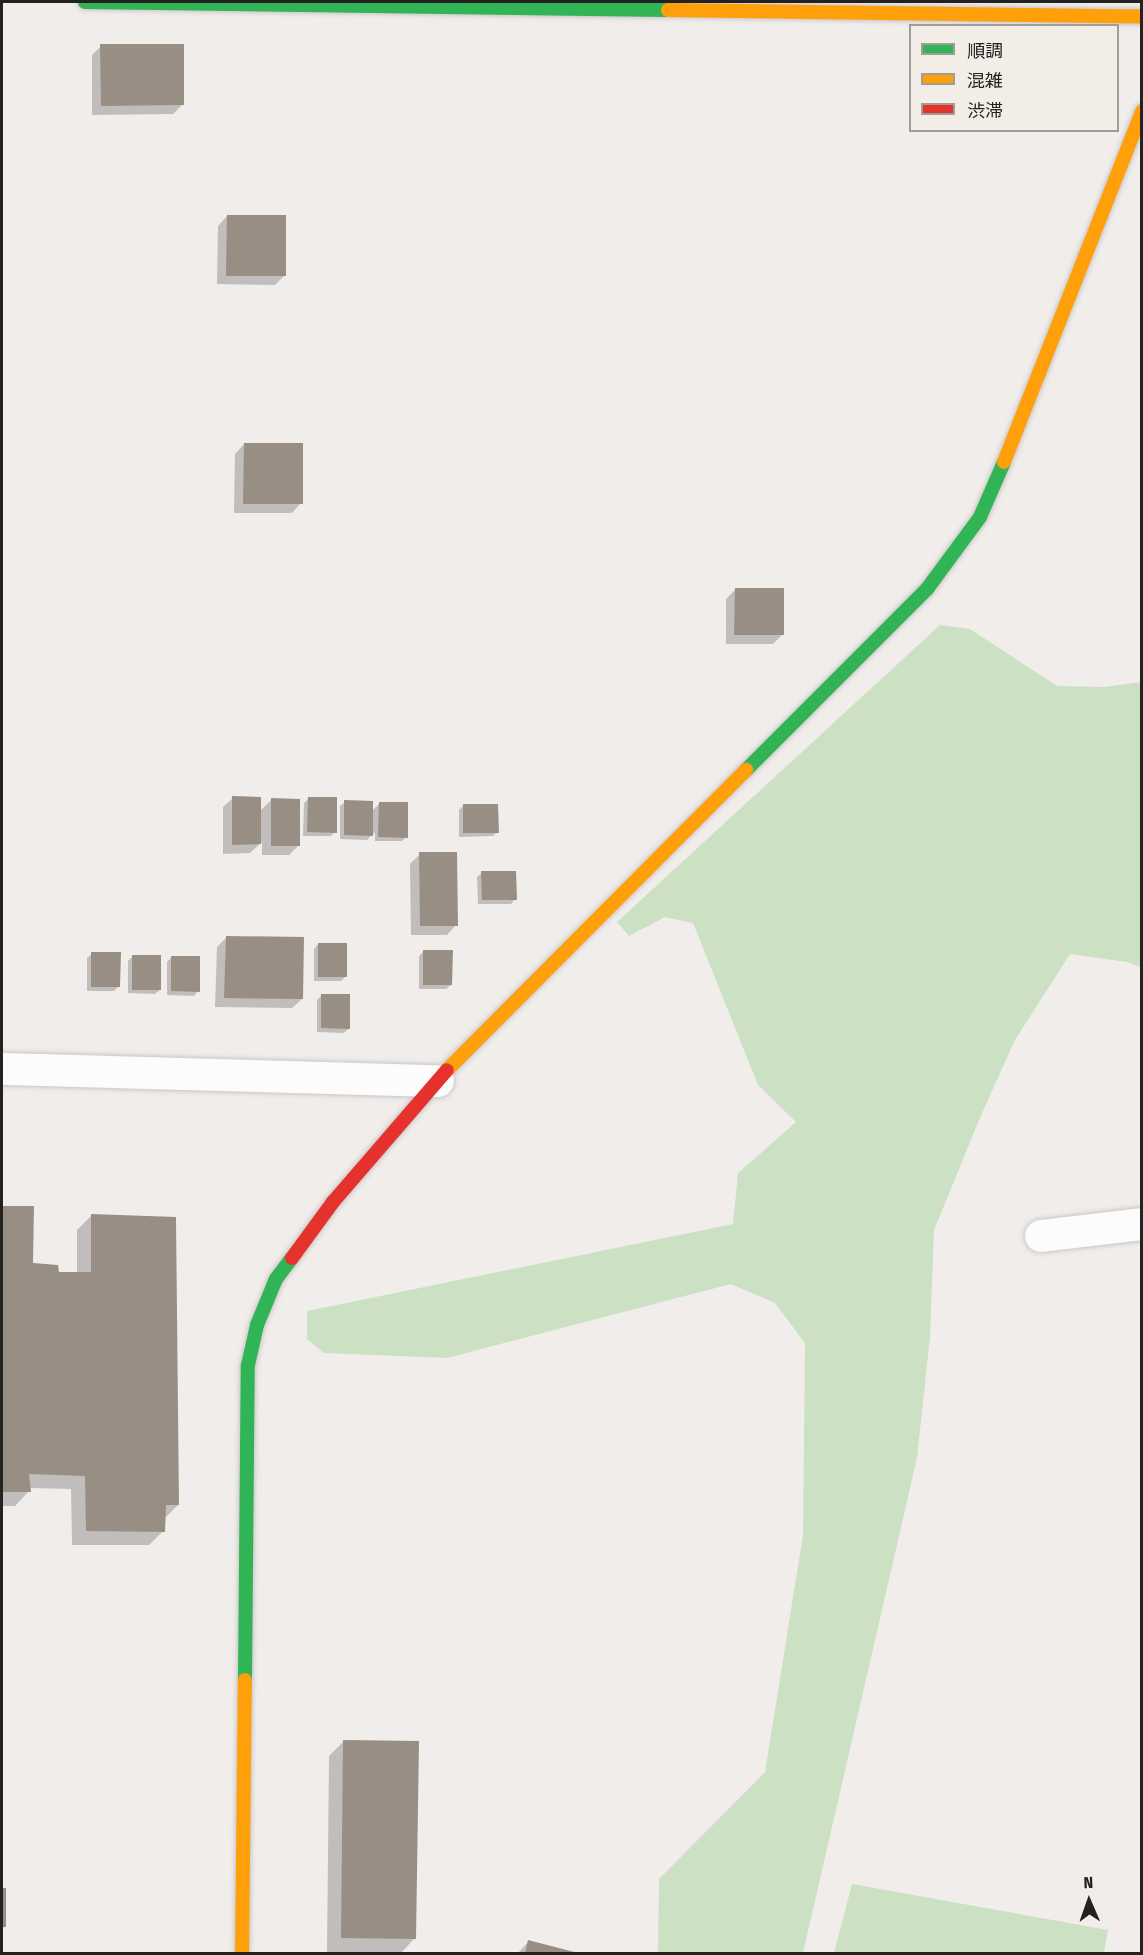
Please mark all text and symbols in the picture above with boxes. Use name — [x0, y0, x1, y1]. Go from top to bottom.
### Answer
legend — [909, 24, 1119, 132]
text: 順調 — [967, 40, 1003, 62]
text: 混雑 — [967, 70, 1003, 92]
text: 渋滞 — [967, 100, 1003, 122]
north arrow — [1059, 1871, 1119, 1931]
text: N — [1083, 1873, 1093, 1892]

